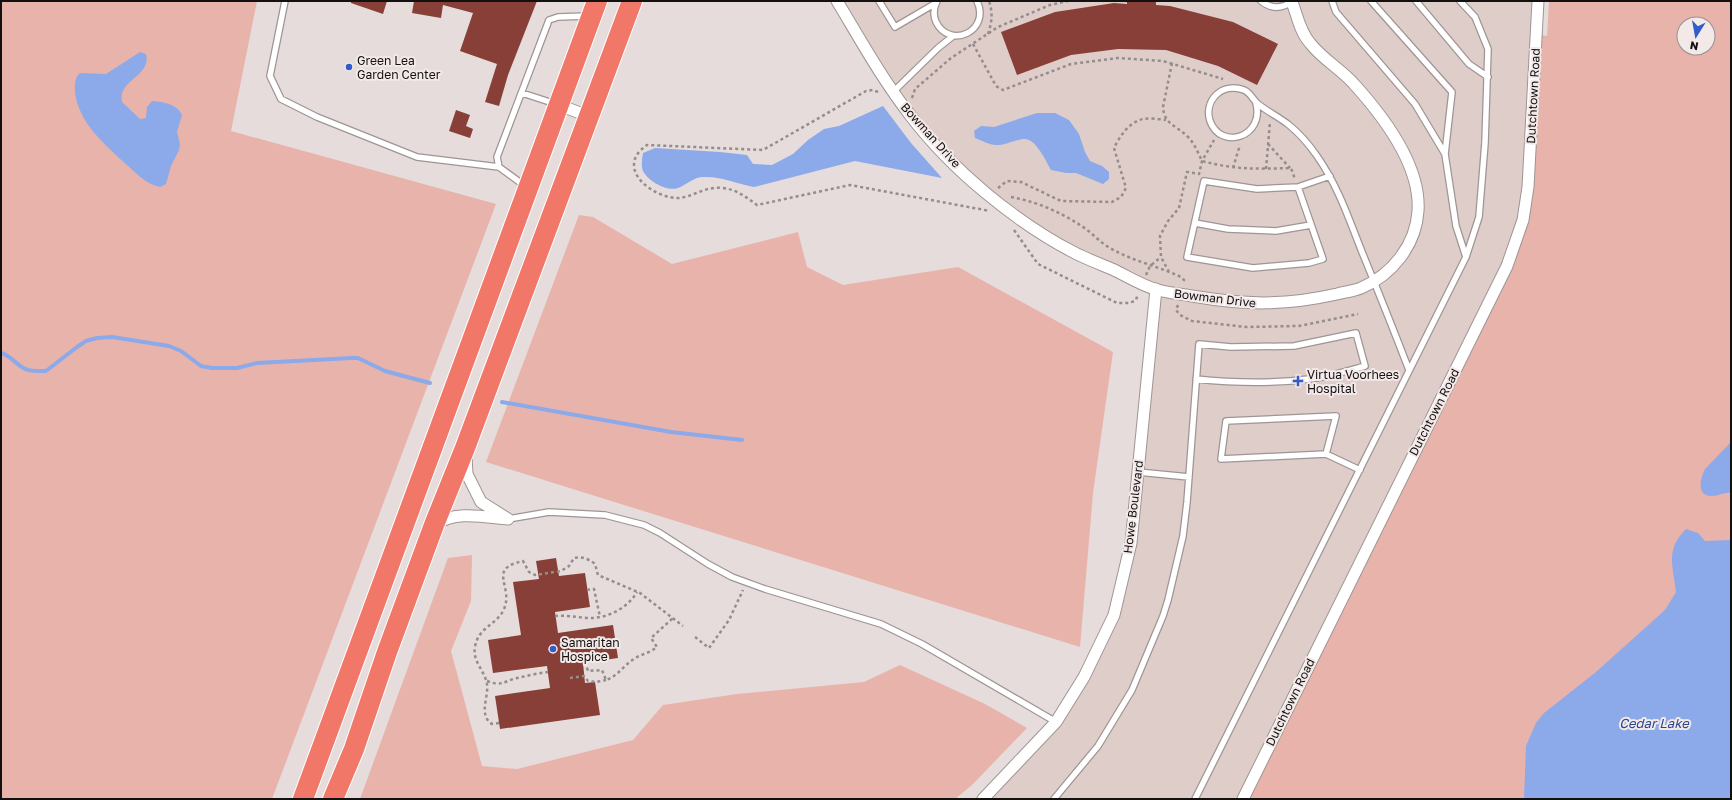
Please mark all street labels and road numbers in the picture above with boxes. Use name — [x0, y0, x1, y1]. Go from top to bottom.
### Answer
street label: Dutchtown Road — [1523, 48, 1543, 144]
street label: Bowman Drive — [898, 99, 964, 171]
street label: Bowman Drive — [1173, 286, 1257, 310]
street label: Dutchtown Road — [1406, 366, 1462, 458]
street label: Howe Boulevard — [1120, 460, 1146, 554]
street label: Dutchtown Road — [1262, 656, 1318, 748]

